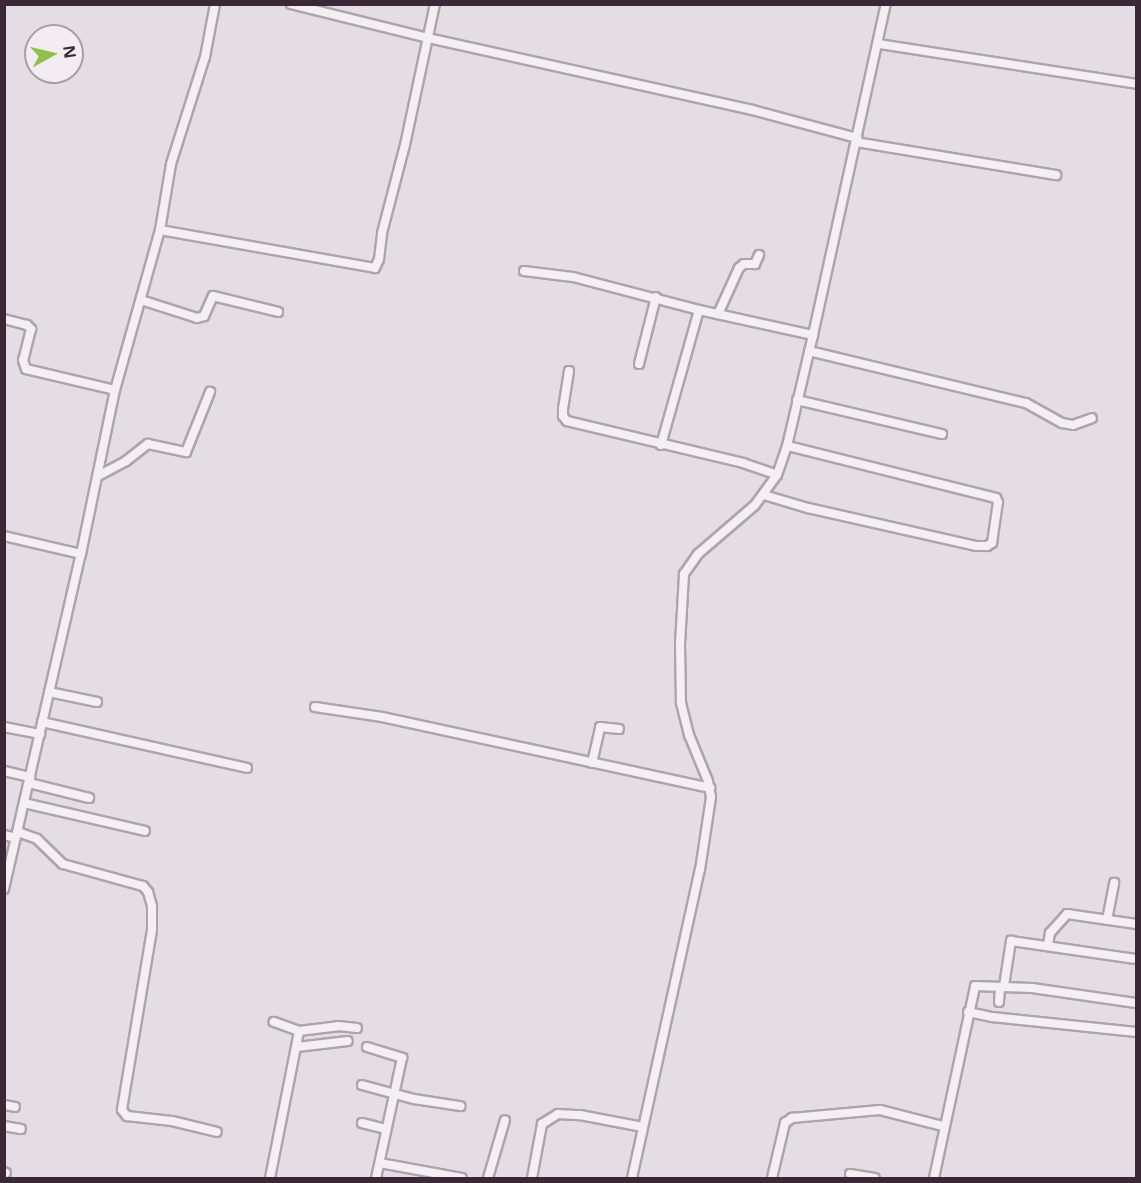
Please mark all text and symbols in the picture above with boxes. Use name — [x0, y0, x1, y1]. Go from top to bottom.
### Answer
north arrow — [24, 24, 84, 84]
text: N — [58, 44, 82, 60]

